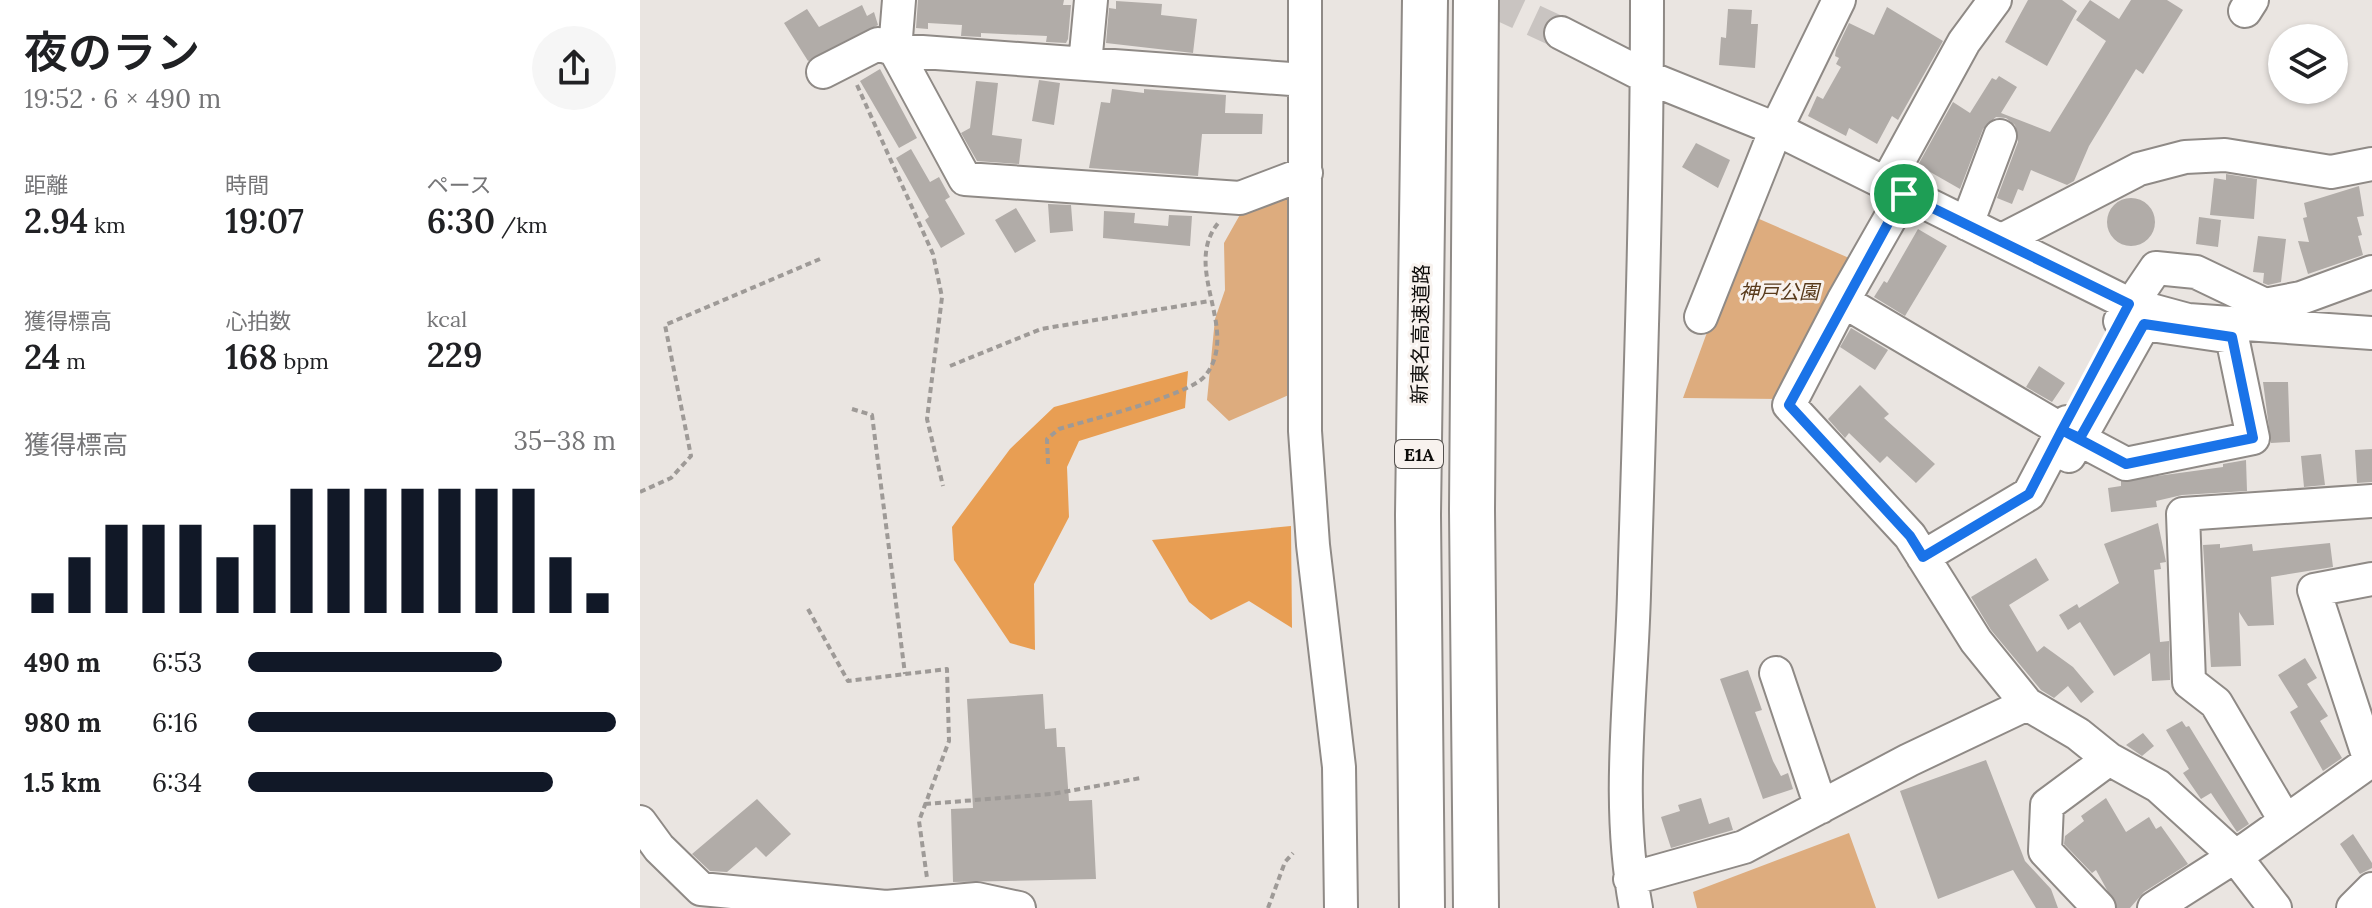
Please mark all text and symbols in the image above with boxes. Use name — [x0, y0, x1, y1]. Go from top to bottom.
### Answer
text: 夜のラン — [24, 24, 200, 80]
map controls — [2268, 24, 2348, 104]
button: layers — [2268, 24, 2348, 104]
button: share — [532, 26, 616, 110]
text: 19:52 · 6 × 490 m — [24, 82, 221, 115]
pin — [1870, 160, 1938, 228]
text: 距離 — [24, 171, 68, 199]
text: 時間 — [225, 171, 269, 199]
text: ペース — [427, 171, 492, 199]
icon: arrive — [1882, 172, 1926, 216]
text: 2.94 — [24, 199, 88, 242]
text: 19:07 — [225, 199, 304, 242]
text: 6:30 — [427, 199, 495, 242]
text: km — [88, 211, 126, 239]
text: /km — [495, 211, 548, 239]
street label: 新東名高速道路 — [1406, 264, 1434, 404]
park label: 神戸公園 — [1739, 279, 1822, 304]
text: kcal — [427, 305, 467, 333]
text: 獲得標高 — [24, 307, 112, 335]
text: 心拍数 — [225, 307, 291, 335]
text: 229 — [427, 333, 483, 376]
text: 24 — [24, 335, 60, 378]
text: 168 — [225, 335, 278, 378]
text: m — [60, 347, 86, 375]
text: bpm — [278, 347, 329, 375]
text: 35–38 m — [513, 424, 616, 457]
text: 獲得標高 — [24, 428, 128, 461]
road number: E1A — [1395, 440, 1443, 468]
text: 490 m — [24, 646, 101, 679]
text: 6:53 — [152, 646, 202, 679]
text: 980 m — [24, 706, 101, 739]
text: 6:16 — [152, 706, 198, 739]
text: 1.5 km — [24, 766, 101, 799]
text: 6:34 — [152, 766, 202, 799]

